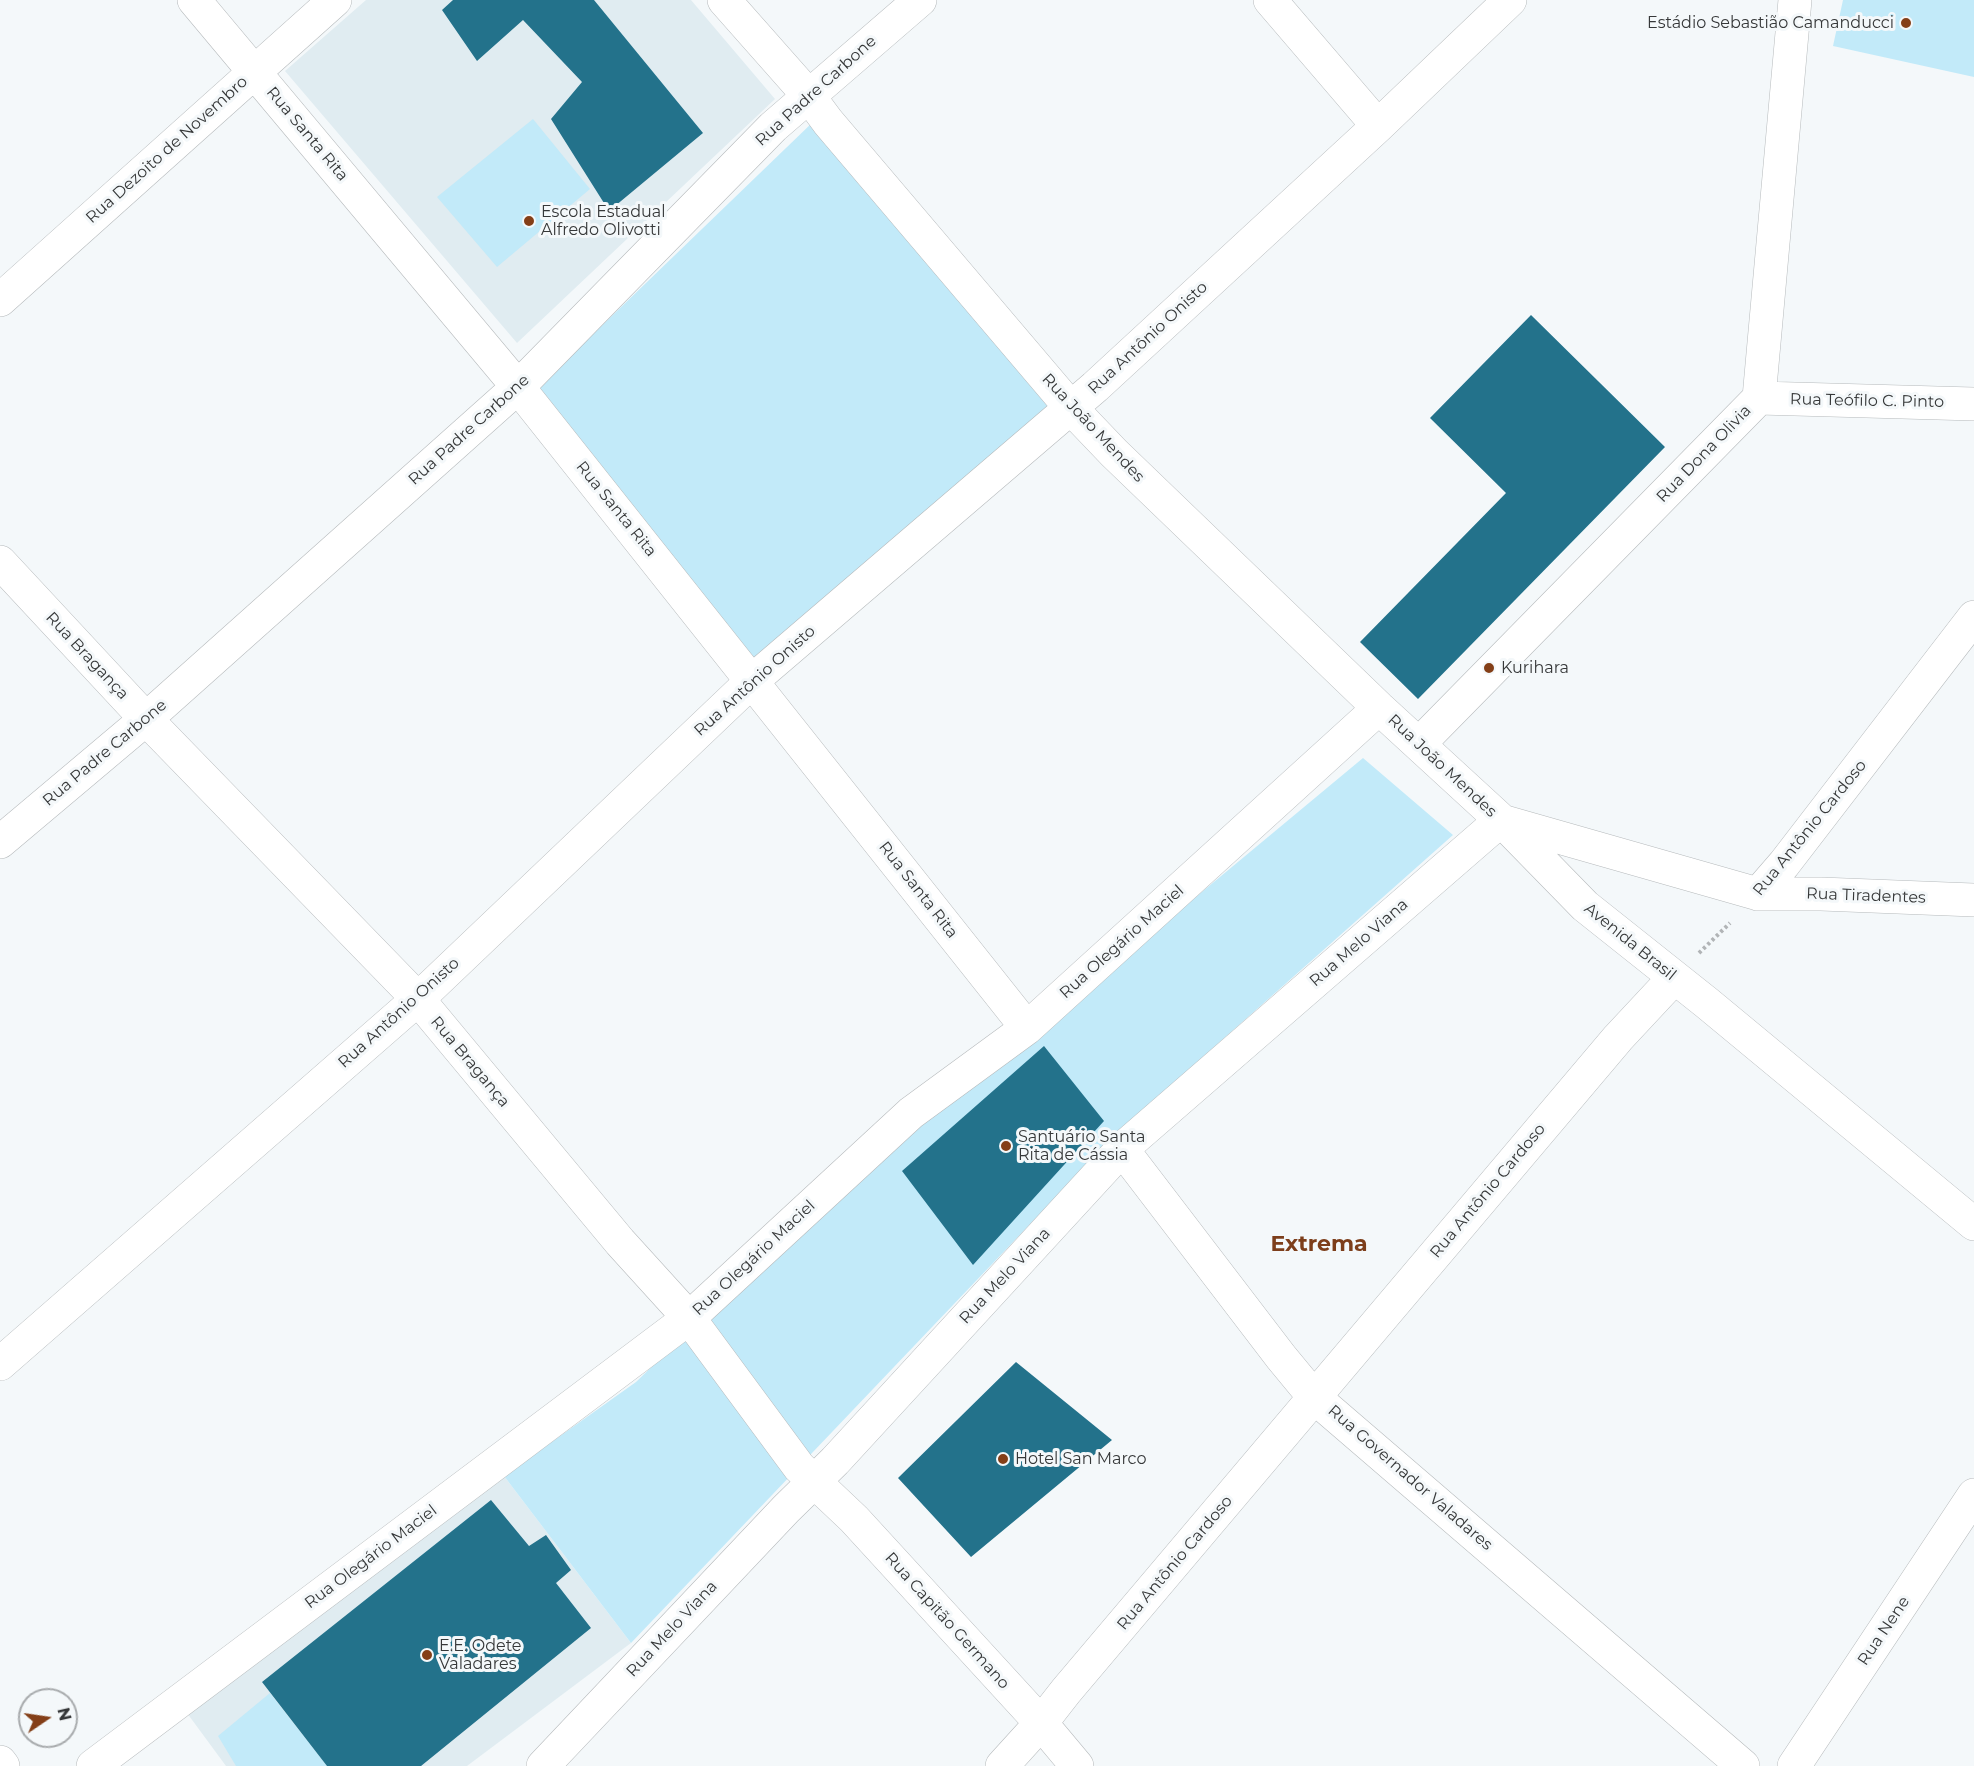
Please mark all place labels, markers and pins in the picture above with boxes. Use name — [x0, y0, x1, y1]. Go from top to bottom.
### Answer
place label: Estádio Sebastião Camanducci — [1647, 13, 1894, 33]
marker: Estádio Sebastião Camanducci — [1899, 16, 1913, 30]
place label: Escola Estadual Alfredo Olivotti — [541, 202, 666, 240]
marker: Escola Estadual Alfredo Olivotti — [522, 214, 536, 228]
place label: Kurihara — [1501, 658, 1569, 678]
marker: Kurihara — [1482, 661, 1496, 675]
place label: Santuário Santa Rita de Cássia — [1018, 1127, 1145, 1165]
marker: Santuário Santa Rita de Cássia — [999, 1139, 1013, 1153]
place label: Hotel San Marco — [1015, 1449, 1147, 1469]
marker: Hotel San Marco — [996, 1452, 1010, 1466]
place label: E.E. Odete Valadares — [439, 1636, 521, 1674]
marker: E.E. Odete Valadares — [420, 1648, 434, 1662]

